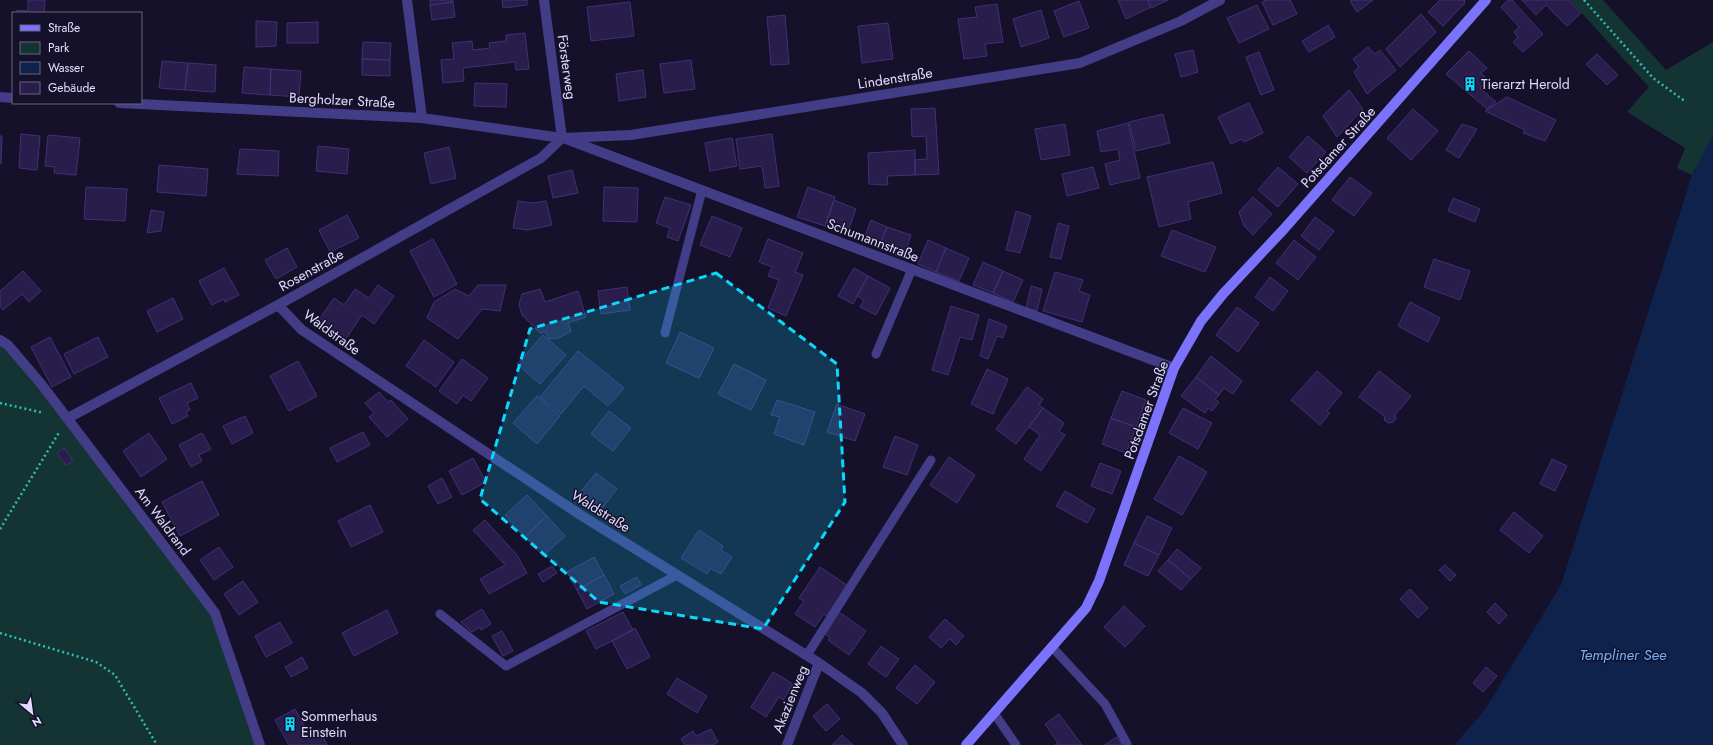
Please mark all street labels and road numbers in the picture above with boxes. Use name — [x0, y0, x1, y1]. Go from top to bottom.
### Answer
street label: Försterweg — [553, 33, 581, 101]
street label: Lindenstraße — [856, 62, 934, 94]
street label: Bergholzer Straße — [289, 87, 395, 113]
street label: Potsdamer Straße — [1296, 102, 1380, 192]
street label: Schumannstraße — [824, 213, 922, 267]
street label: Rosenstraße — [275, 244, 347, 296]
street label: Waldstraße — [299, 304, 365, 360]
street label: Potsdamer Straße — [1119, 358, 1173, 462]
street label: Am Waldrand — [130, 482, 196, 560]
street label: Waldstraße — [568, 485, 634, 537]
street label: Akazienweg — [767, 662, 813, 736]

